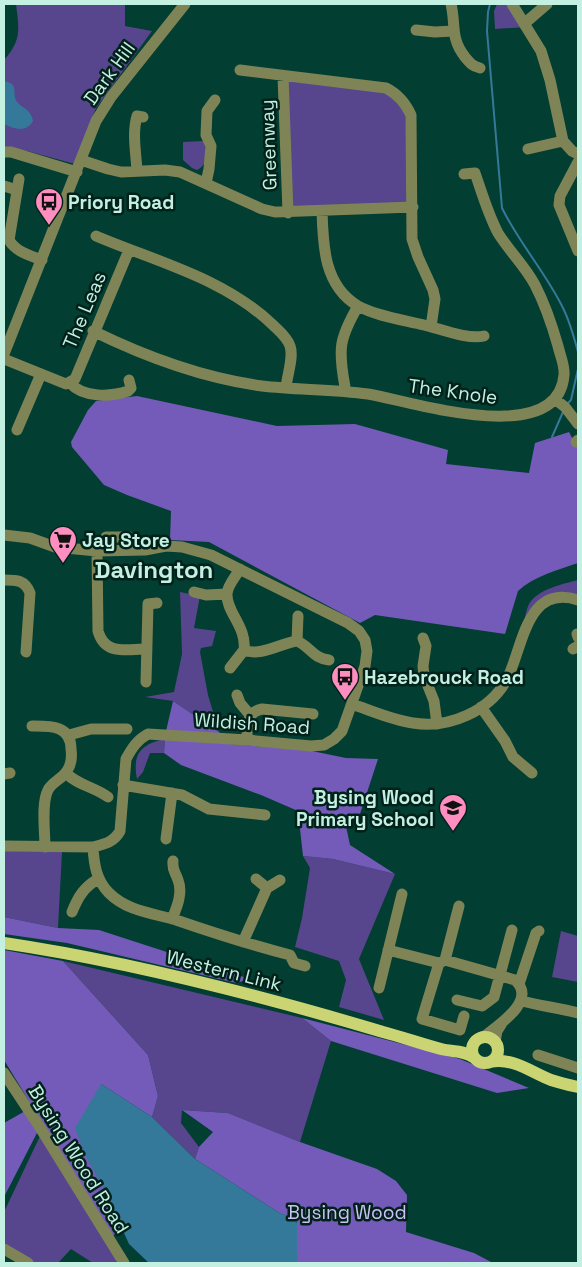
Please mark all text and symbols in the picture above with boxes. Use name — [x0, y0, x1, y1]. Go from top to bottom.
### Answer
street label: Dark Hill — [78, 37, 141, 110]
street label: Greenway — [254, 99, 283, 191]
bus stop icon: Priory Road — [34, 187, 64, 226]
place label: Priory Road — [68, 190, 174, 215]
street label: The Leas — [57, 268, 112, 353]
street label: The Knole — [407, 373, 499, 410]
supermarket icon: Jay Store — [48, 525, 78, 564]
place label: Jay Store — [82, 528, 170, 553]
district label: Davington — [95, 554, 213, 585]
bus stop icon: Hazebrouck Road — [330, 662, 360, 701]
place label: Hazebrouck Road — [364, 665, 524, 690]
street label: Wildish Road — [193, 707, 311, 740]
place label: Bysing Wood Primary School — [296, 785, 434, 832]
school or university icon: Bysing Wood Primary School — [438, 793, 468, 832]
street label: Western Link — [164, 944, 284, 997]
street label: Bysing Wood Road — [23, 1080, 134, 1238]
park label: Bysing Wood — [287, 1200, 407, 1225]

